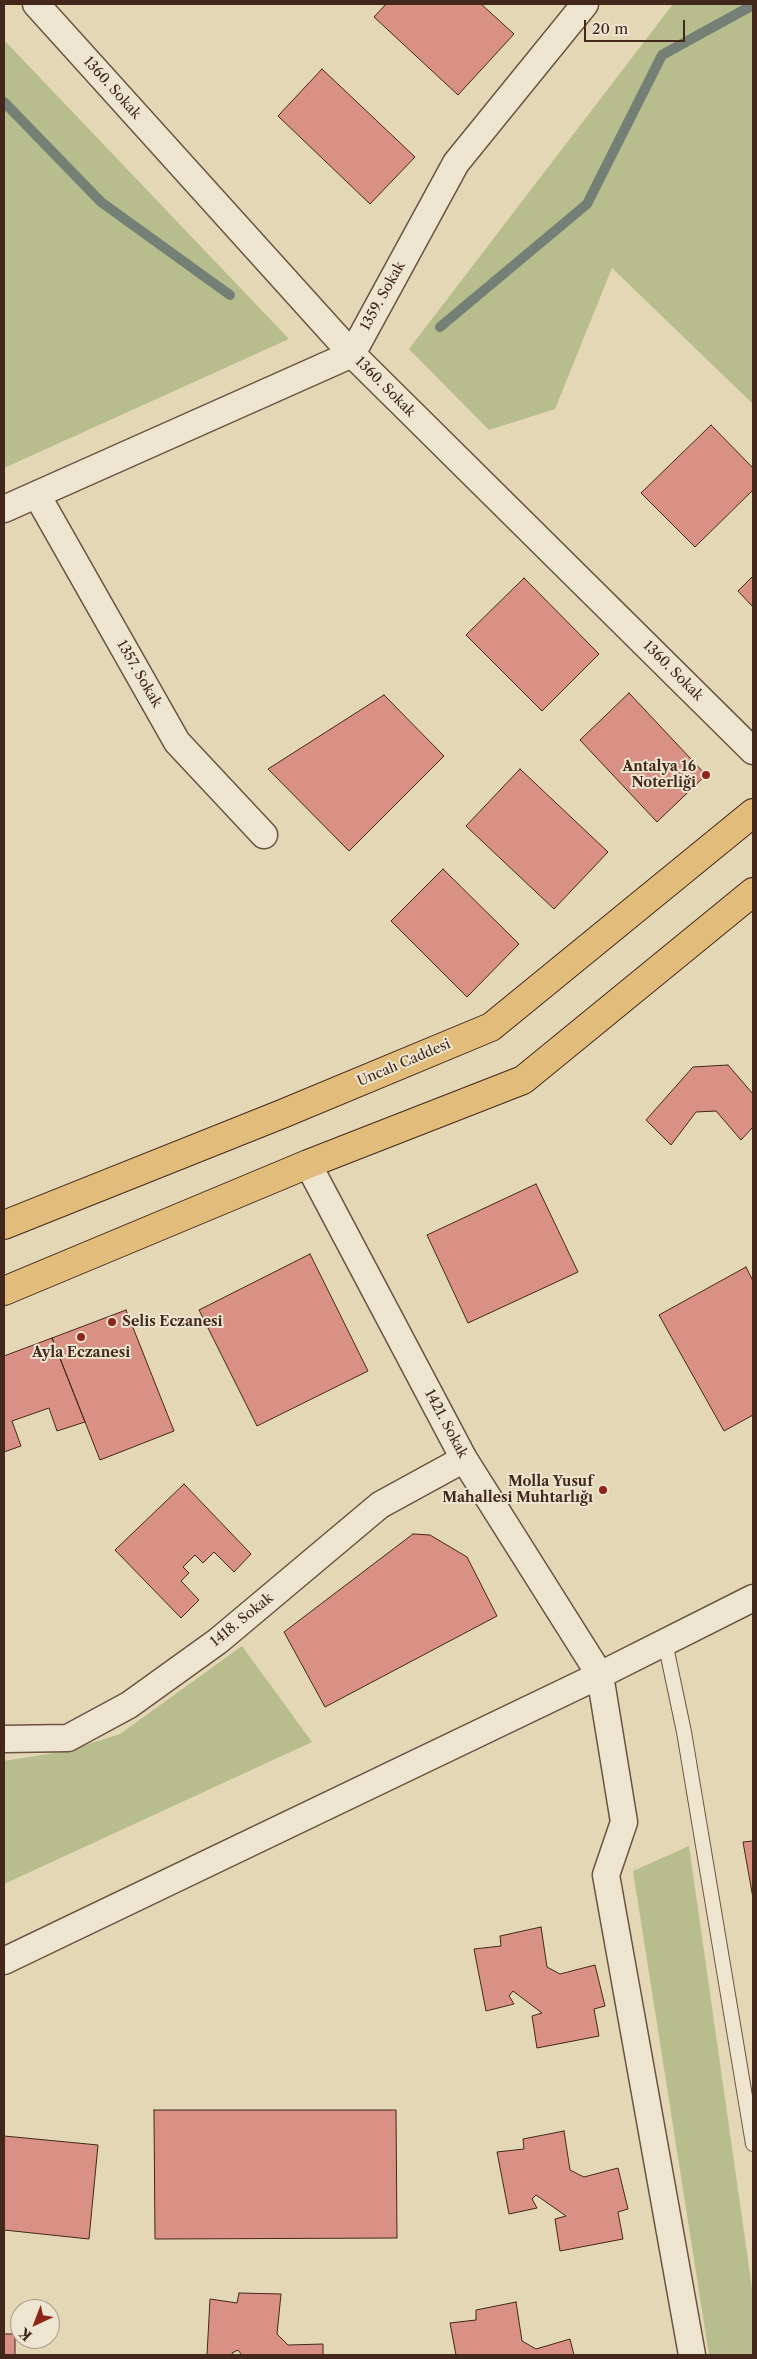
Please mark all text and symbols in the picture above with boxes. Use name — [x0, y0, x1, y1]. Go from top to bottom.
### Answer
scale bar — [587, 10, 688, 42]
text: 20 m — [592, 19, 628, 38]
street label: 1360. Sokak — [80, 53, 144, 123]
street label: 1359. Sokak — [357, 259, 409, 333]
street label: 1360. Sokak — [351, 353, 419, 421]
street label: 1357. Sokak — [113, 637, 165, 711]
street label: 1360. Sokak — [639, 637, 707, 705]
place label: Antalya 16 Noterliği — [622, 759, 696, 792]
marker: Antalya 16 Noterliği — [700, 769, 712, 781]
street label: Uncalı Caddesi — [355, 1036, 453, 1090]
place label: Selis Eczanesi — [122, 1314, 223, 1330]
marker: Selis Eczanesi — [106, 1316, 118, 1328]
marker: Ayla Eczanesi — [75, 1331, 87, 1343]
place label: Ayla Eczanesi — [32, 1345, 130, 1361]
street label: 1421. Sokak — [421, 1387, 471, 1461]
place label: Molla Yusuf Mahallesi Muhtarlığı — [442, 1474, 593, 1506]
marker: Molla Yusuf Mahallesi Muhtarlığı — [597, 1484, 609, 1496]
street label: 1418. Sokak — [207, 1590, 277, 1650]
north arrow — [10, 2299, 60, 2349]
text: K — [15, 2324, 36, 2345]

